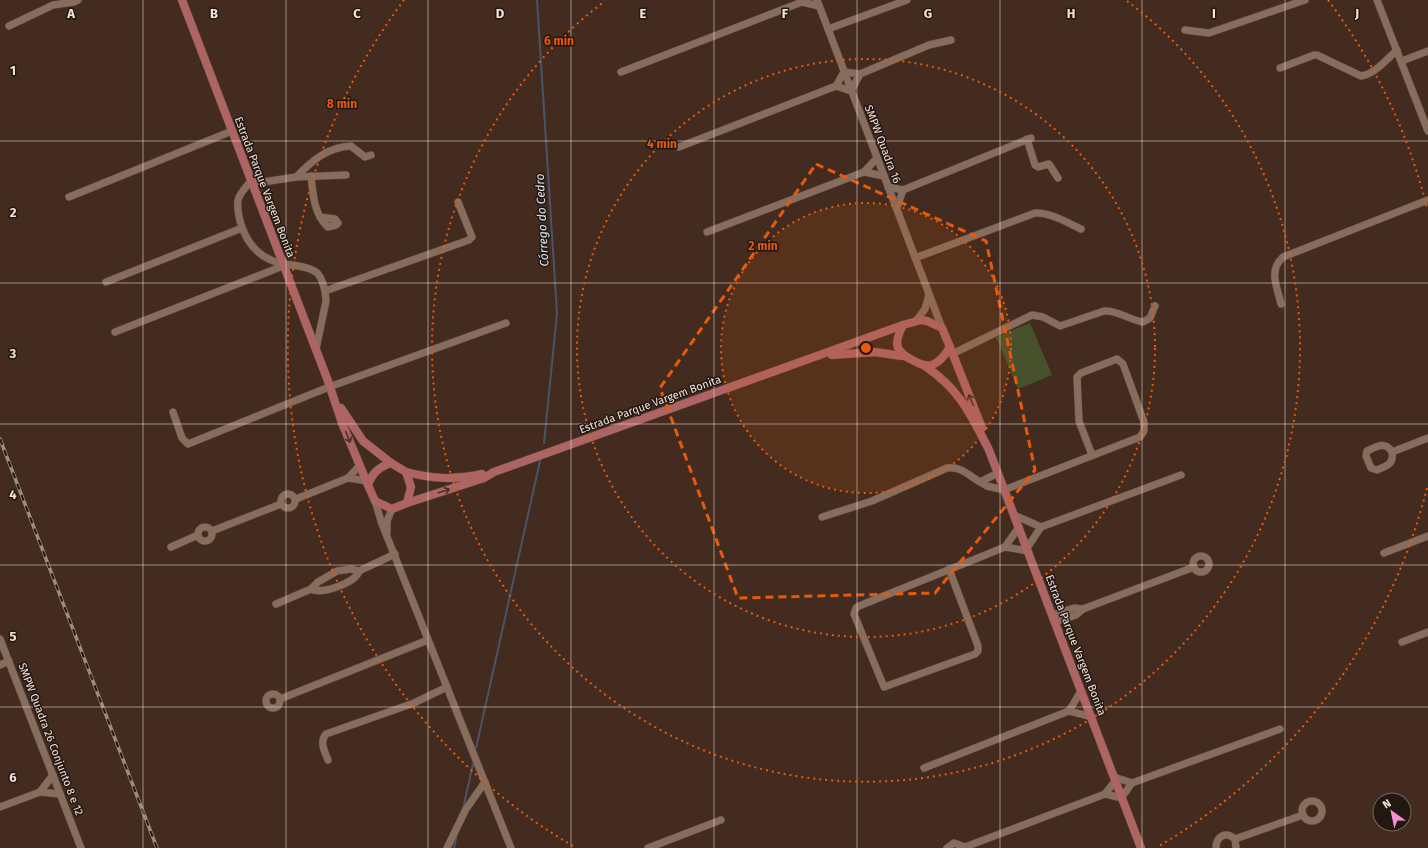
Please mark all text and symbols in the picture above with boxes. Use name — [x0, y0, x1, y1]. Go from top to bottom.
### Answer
text: A — [66, 6, 75, 21]
text: B — [210, 6, 218, 21]
text: C — [353, 6, 361, 21]
text: D — [496, 6, 505, 21]
text: E — [640, 6, 647, 21]
text: F — [782, 6, 789, 21]
text: G — [924, 6, 932, 21]
text: H — [1067, 6, 1075, 21]
text: I — [1212, 6, 1216, 21]
text: J — [1354, 6, 1359, 21]
text: 6 min — [544, 34, 574, 48]
text: 1 — [10, 63, 16, 78]
text: 8 min — [327, 97, 357, 111]
street label: SMPW Quadra 16 — [862, 103, 903, 185]
street label: Estrada Parque Vargem Bonita — [232, 115, 297, 260]
text: 4 min — [647, 137, 677, 151]
water label: Córrego do Cedro — [533, 173, 551, 267]
text: 2 — [10, 205, 17, 220]
text: 2 min — [748, 239, 778, 253]
centre of rings — [859, 341, 873, 355]
text: 3 — [9, 346, 17, 361]
street label: Estrada Parque Vargem Bonita — [577, 373, 723, 436]
one-way arrow — [967, 394, 975, 406]
one-way arrow — [345, 430, 353, 442]
text: 4 — [9, 487, 17, 502]
one-way arrow — [438, 487, 450, 495]
street label: Estrada Parque Vargem Bonita — [1043, 573, 1108, 718]
text: 5 — [10, 629, 17, 644]
street label: SMPW Quadra 26 Conjunto 8 e 12 — [15, 661, 86, 817]
text: 6 — [9, 770, 17, 785]
north arrow — [1372, 792, 1412, 832]
text: N — [1380, 797, 1393, 811]

